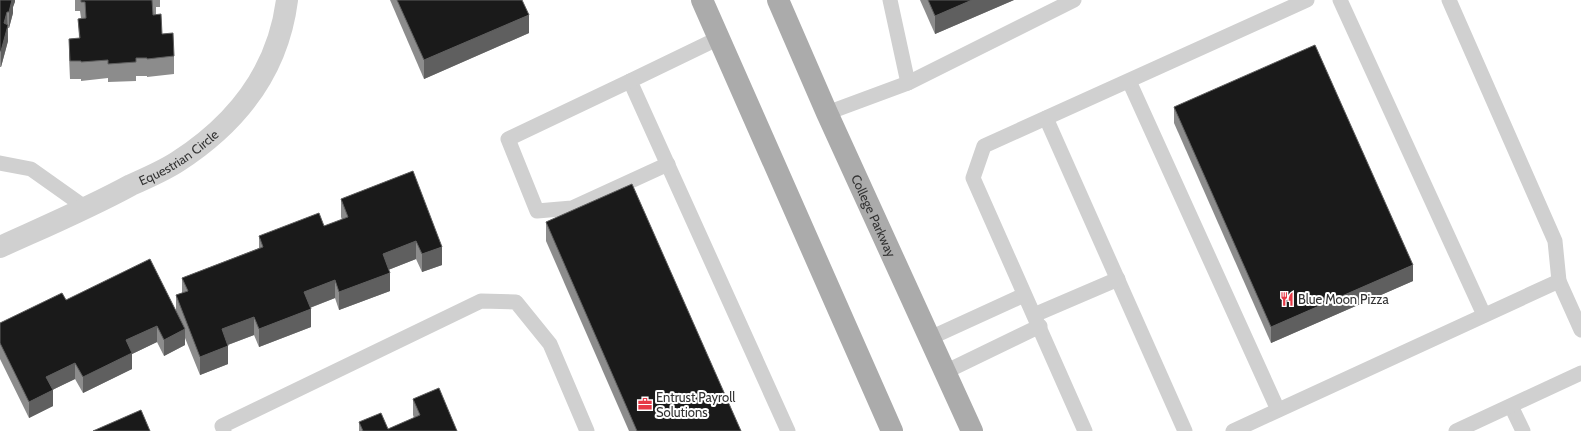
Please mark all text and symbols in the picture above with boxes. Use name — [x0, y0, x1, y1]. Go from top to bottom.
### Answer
street label: Equestrian Circle — [136, 126, 222, 189]
street label: College Parkway — [848, 172, 900, 260]
restaurant icon: Blue Moon Pizza — [1279, 291, 1295, 307]
place label: Blue Moon Pizza — [1298, 291, 1389, 307]
place label: Entrust Payroll Solutions — [656, 389, 735, 420]
office icon: Entrust Payroll Solutions — [637, 396, 653, 412]

